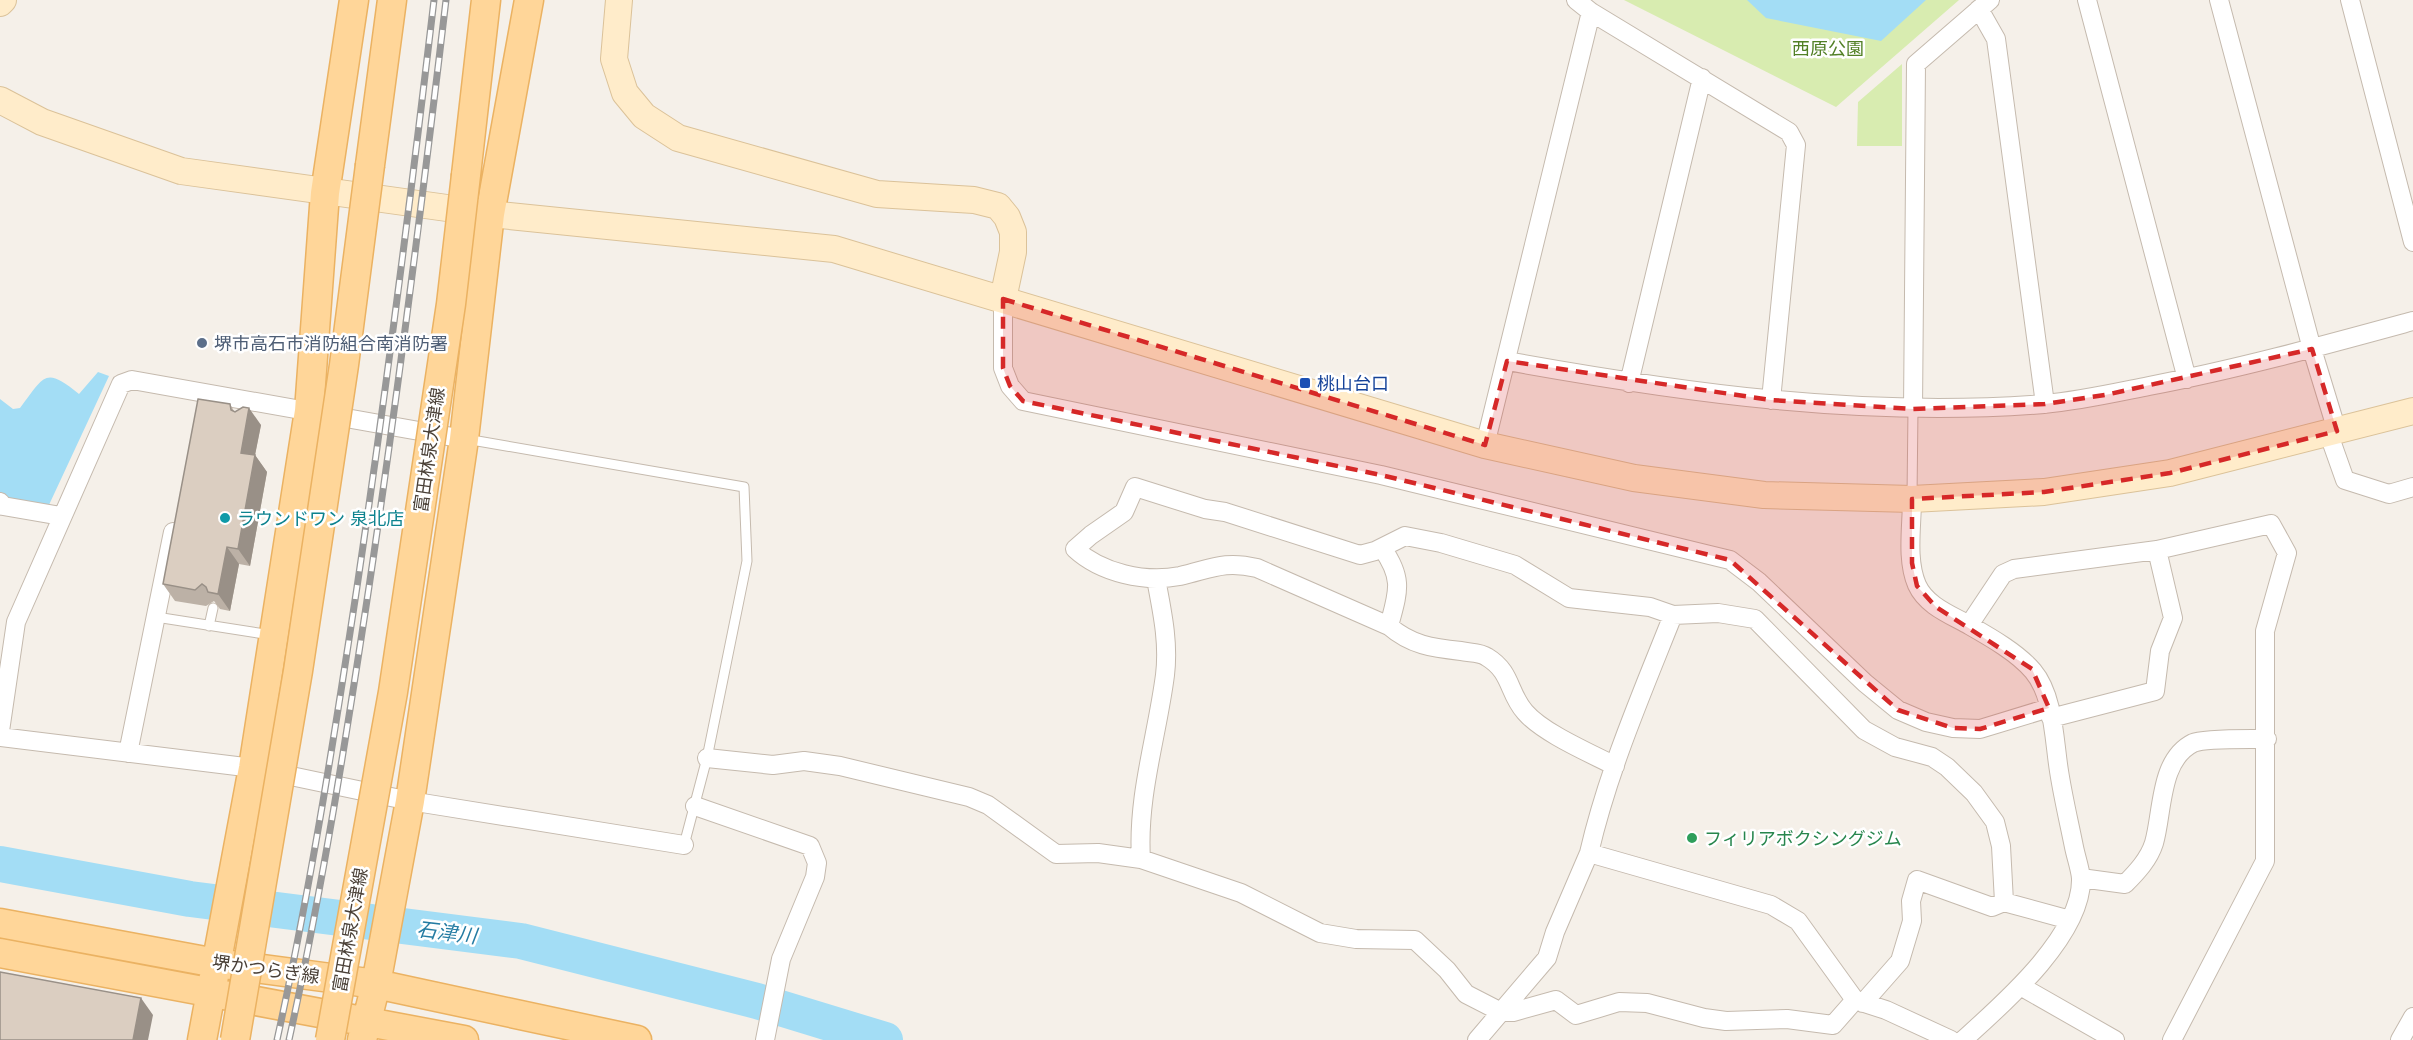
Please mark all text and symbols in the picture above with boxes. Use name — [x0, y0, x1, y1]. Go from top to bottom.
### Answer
park label: 西原公園 — [1792, 37, 1864, 60]
place label: 堺市高石市消防組合南消防署 — [214, 332, 448, 355]
marker: 堺市高石市消防組合南消防署 — [195, 336, 209, 350]
place label: 桃山台口 — [1317, 372, 1389, 395]
marker: 桃山台口 — [1298, 376, 1312, 390]
street label: 富田林泉大津線 — [409, 386, 449, 514]
place label: ラウンドワン 泉北店 — [237, 507, 404, 530]
marker: ラウンドワン 泉北店 — [218, 511, 232, 525]
place label: フィリアボクシングジム — [1704, 827, 1902, 850]
marker: フィリアボクシングジム — [1685, 831, 1699, 845]
street label: 富田林泉大津線 — [328, 866, 372, 994]
water label: 石津川 — [416, 916, 480, 948]
street label: 堺かつらぎ線 — [211, 950, 321, 988]

